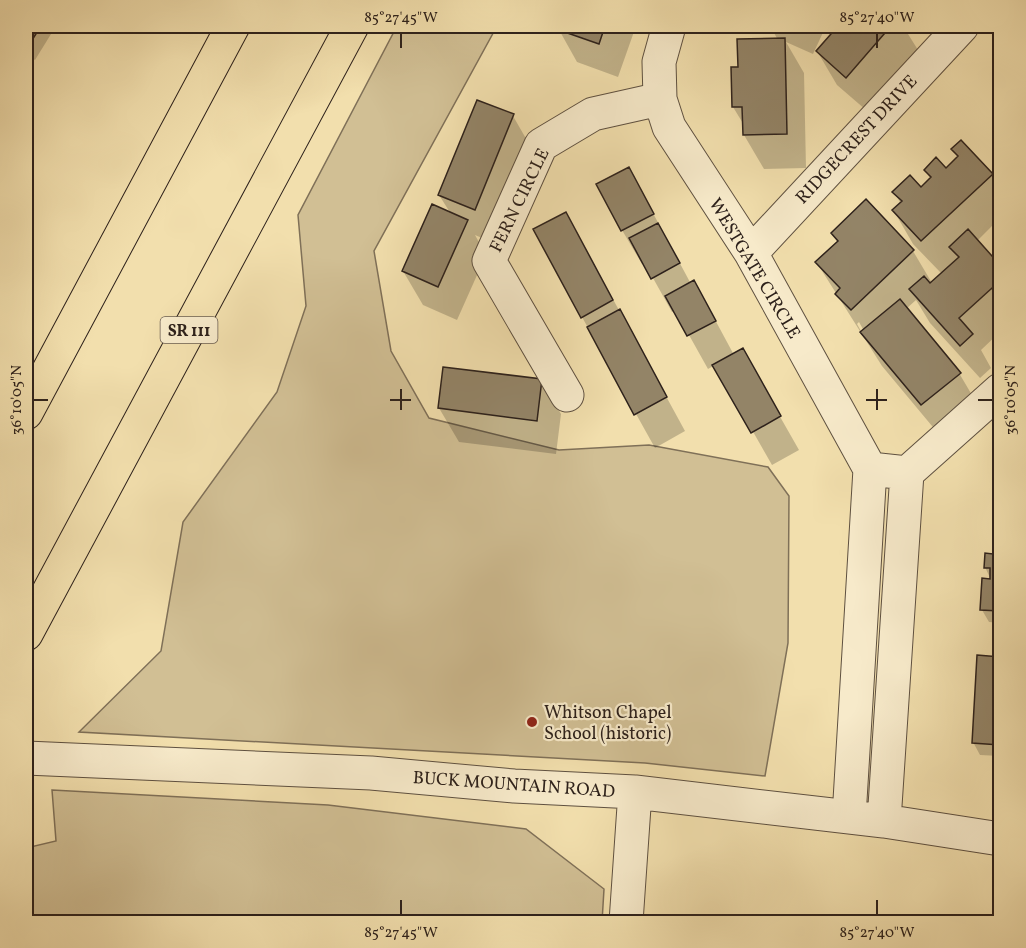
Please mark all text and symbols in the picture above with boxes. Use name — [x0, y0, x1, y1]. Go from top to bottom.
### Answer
text: 85°27'45"W — [364, 8, 438, 29]
text: 85°27'40"W — [839, 8, 915, 29]
street label: RIDGECREST DRIVE — [791, 70, 924, 210]
street label: FERN CIRCLE — [484, 144, 556, 257]
street label: WESTGATE CIRCLE — [702, 194, 806, 344]
road number: SR 111 — [160, 317, 218, 343]
text: 36°10'05"N — [7, 365, 28, 435]
text: 36°10'05"N — [1001, 365, 1022, 435]
place label: Whitson Chapel School (historic) — [544, 701, 672, 747]
marker: Whitson Chapel School (historic) — [525, 715, 539, 729]
street label: BUCK MOUNTAIN ROAD — [412, 766, 616, 805]
text: 85°27'45"W — [364, 923, 438, 944]
text: 85°27'40"W — [839, 923, 915, 944]

